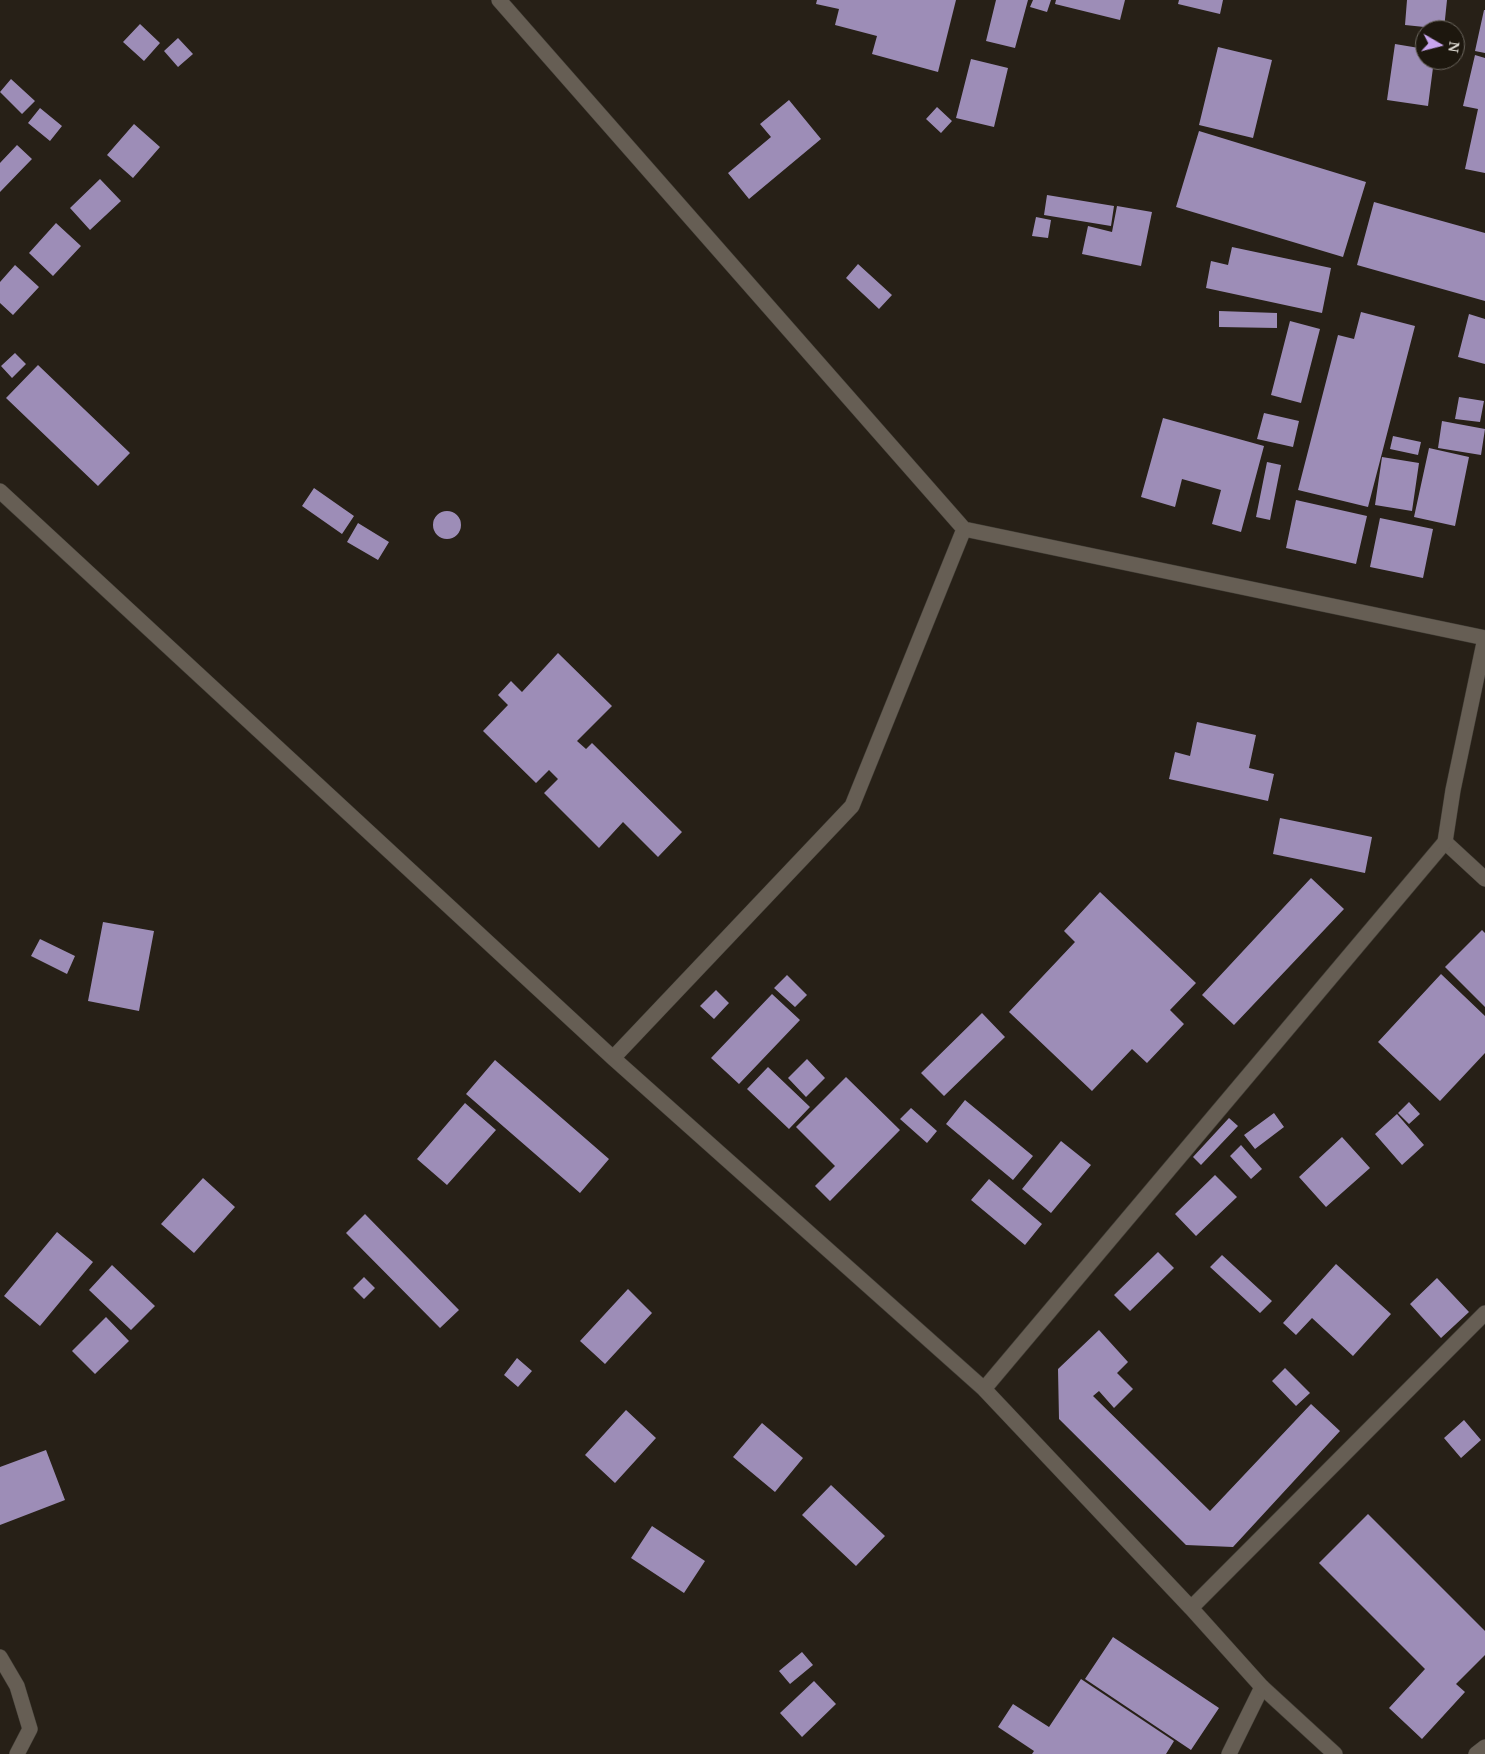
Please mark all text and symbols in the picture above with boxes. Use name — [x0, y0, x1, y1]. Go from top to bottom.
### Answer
north arrow — [1415, 20, 1465, 70]
text: N — [1444, 40, 1465, 54]

